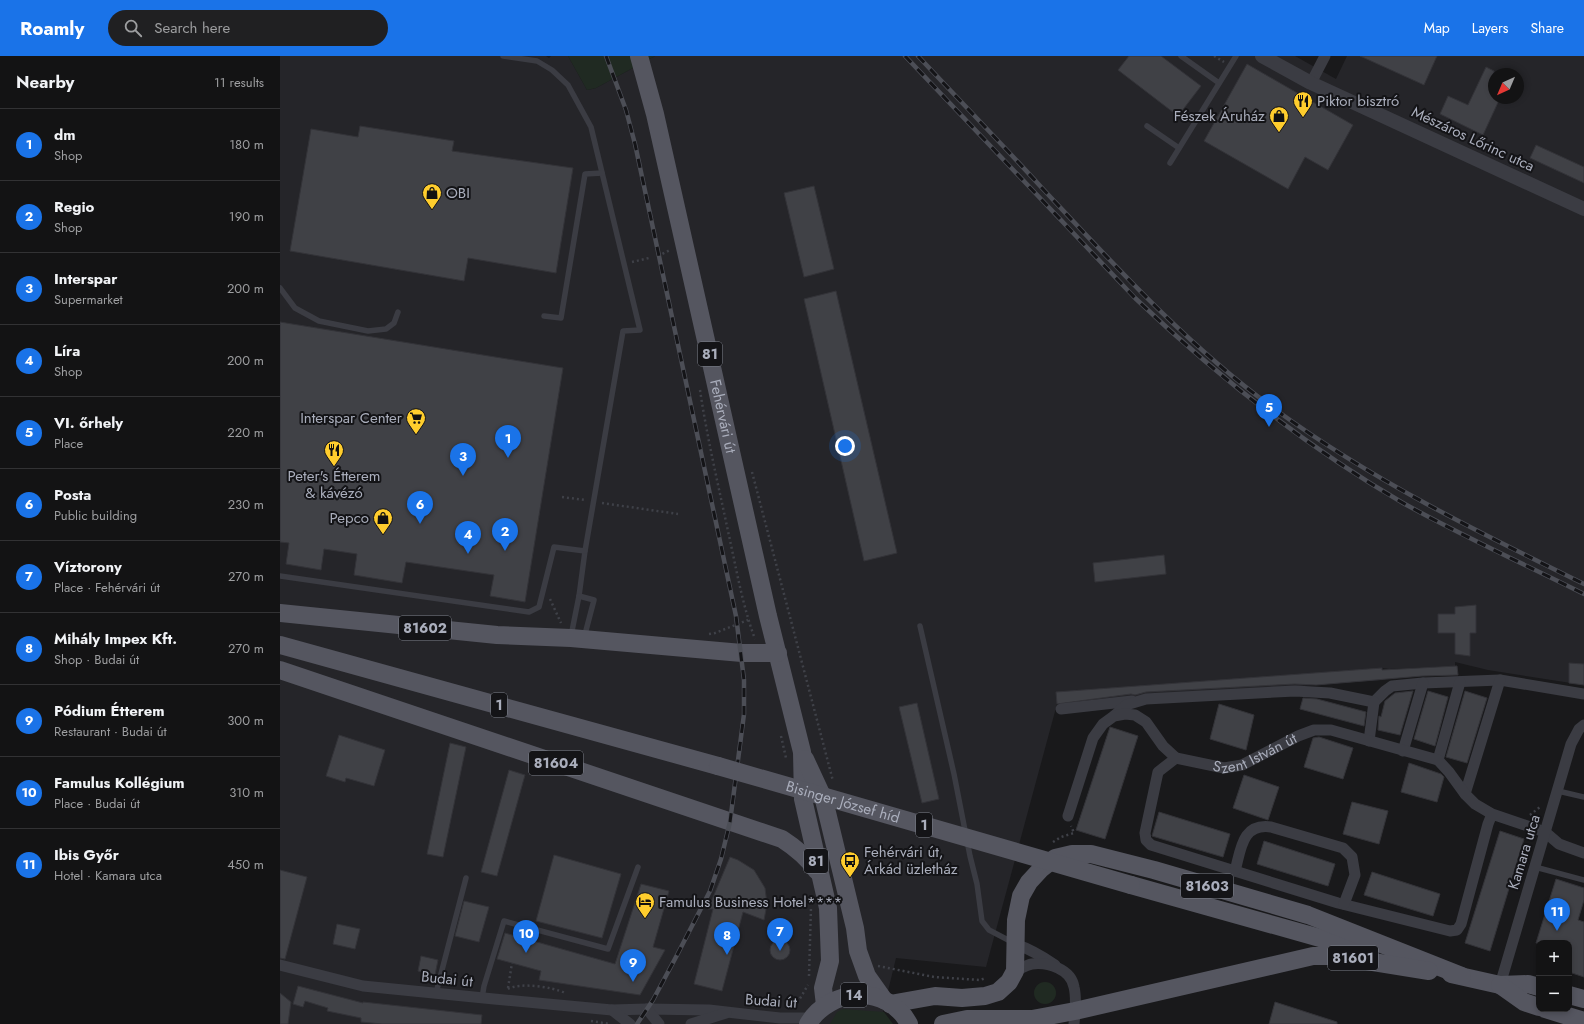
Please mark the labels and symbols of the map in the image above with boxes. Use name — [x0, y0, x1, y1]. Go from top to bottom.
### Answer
north arrow — [1488, 68, 1524, 104]
restaurant icon: Piktor bisztró — [1292, 90, 1314, 118]
place label: Piktor bisztró — [1317, 90, 1399, 112]
street label: Mészáros Lőrinc utca — [1408, 101, 1538, 177]
place label: Fészek Áruház — [1174, 105, 1265, 127]
shop icon: Fészek Áruház — [1268, 105, 1290, 133]
shop icon: OBI — [421, 182, 443, 210]
place label: OBI — [446, 182, 470, 204]
road number: 81 — [698, 342, 722, 366]
street label: Fehérvári út — [704, 377, 742, 456]
pin: 5 — [1256, 394, 1282, 427]
place label: Interspar Center — [300, 407, 403, 429]
supermarket icon: Interspar Center — [405, 407, 427, 435]
pin: 1 — [495, 425, 521, 458]
your location — [835, 436, 855, 456]
restaurant icon: Peter's Étterem & kávézó — [323, 439, 345, 467]
pin: 3 — [450, 443, 476, 476]
place label: Peter's Étterem & kávézó — [288, 465, 380, 504]
pin: 6 — [407, 491, 433, 524]
place label: Pepco — [330, 507, 369, 529]
shop icon: Pepco — [372, 507, 394, 535]
pin: 2 — [492, 518, 518, 551]
pin: 4 — [455, 521, 481, 554]
road number: 81602 — [399, 616, 451, 640]
road number: 1 — [491, 693, 507, 717]
street label: Szent István út — [1211, 727, 1301, 779]
road number: 81604 — [529, 751, 583, 775]
street label: Bisinger József híd — [783, 775, 902, 829]
street label: Kamara utca — [1502, 812, 1546, 892]
road number: 1 — [916, 813, 932, 837]
place label: Fehérvári út, Árkád üzletház — [864, 841, 958, 880]
road number: 81 — [804, 849, 828, 873]
bus stop icon: Fehérvári út, Árkád üzletház — [839, 850, 861, 878]
road number: 81603 — [1181, 874, 1233, 898]
hotel icon: Famulus Business Hotel**** — [634, 891, 656, 919]
place label: Famulus Business Hotel**** — [659, 891, 842, 913]
pin: 11 — [1544, 898, 1570, 931]
pin: 7 — [767, 918, 793, 951]
pin: 10 — [513, 920, 539, 953]
pin: 8 — [714, 922, 740, 955]
road number: 81601 — [1328, 946, 1378, 970]
pin: 9 — [620, 949, 646, 982]
street label: Budai út — [420, 965, 474, 993]
road number: 14 — [841, 983, 867, 1007]
street label: Budai út — [744, 988, 798, 1014]

